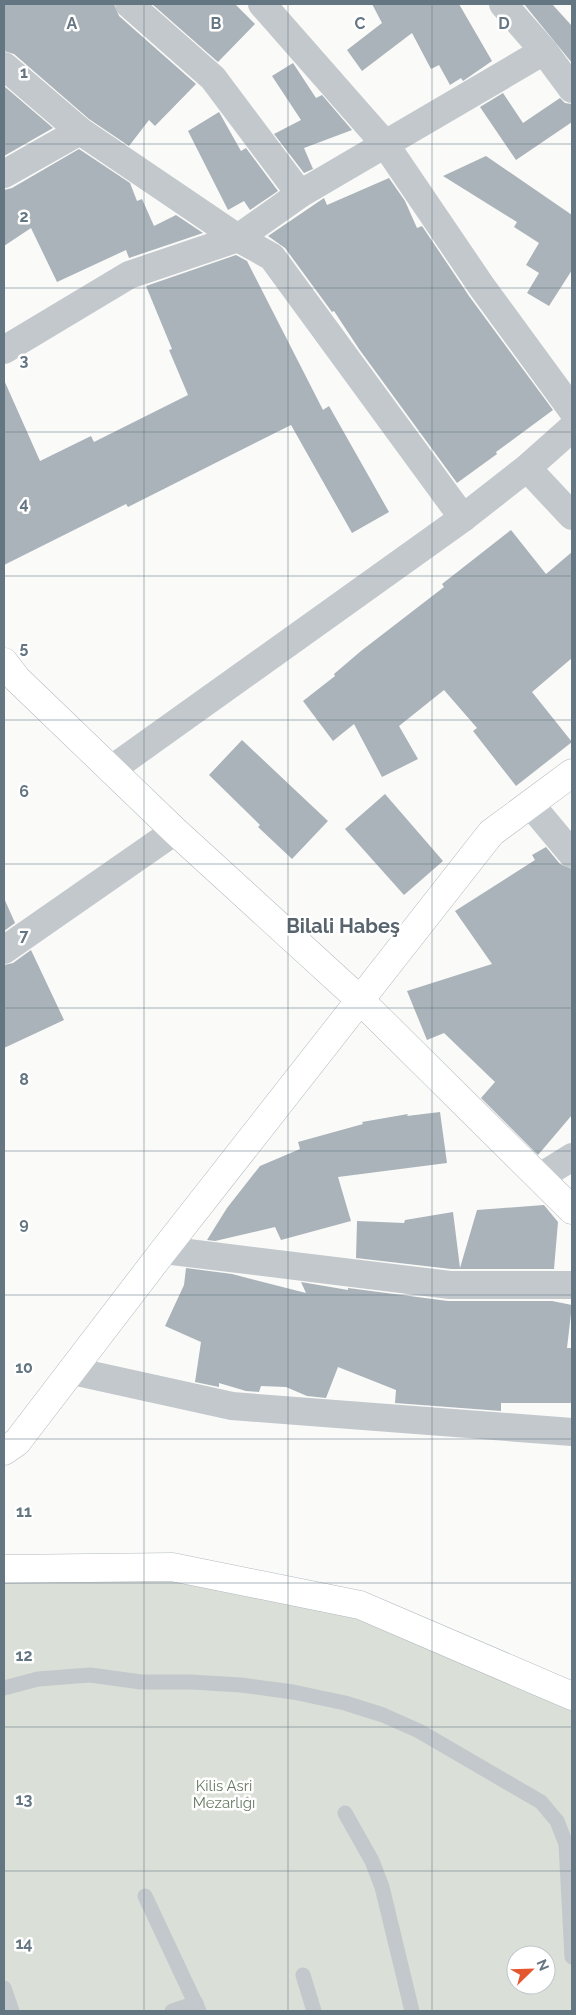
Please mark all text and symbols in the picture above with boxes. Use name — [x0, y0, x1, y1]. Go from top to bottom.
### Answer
text: A — [67, 14, 78, 33]
text: B — [211, 14, 222, 33]
text: C — [355, 14, 366, 33]
text: D — [498, 14, 510, 33]
text: 1 — [20, 63, 28, 82]
text: 2 — [19, 207, 29, 226]
text: 3 — [20, 351, 29, 370]
text: 4 — [19, 494, 29, 513]
text: 5 — [20, 638, 29, 657]
text: 6 — [19, 782, 29, 801]
district label: Bilali Habeş — [286, 914, 400, 938]
text: 7 — [20, 926, 29, 945]
text: 8 — [19, 1070, 29, 1089]
text: 9 — [19, 1214, 29, 1233]
text: 10 — [15, 1358, 33, 1377]
text: 11 — [16, 1502, 32, 1521]
text: 12 — [16, 1646, 32, 1665]
park label: Kilis Asri Mezarlığı — [193, 1777, 255, 1812]
text: 13 — [16, 1790, 32, 1809]
text: 14 — [15, 1934, 33, 1953]
north arrow — [506, 1945, 556, 1995]
text: N — [534, 1957, 552, 1973]

